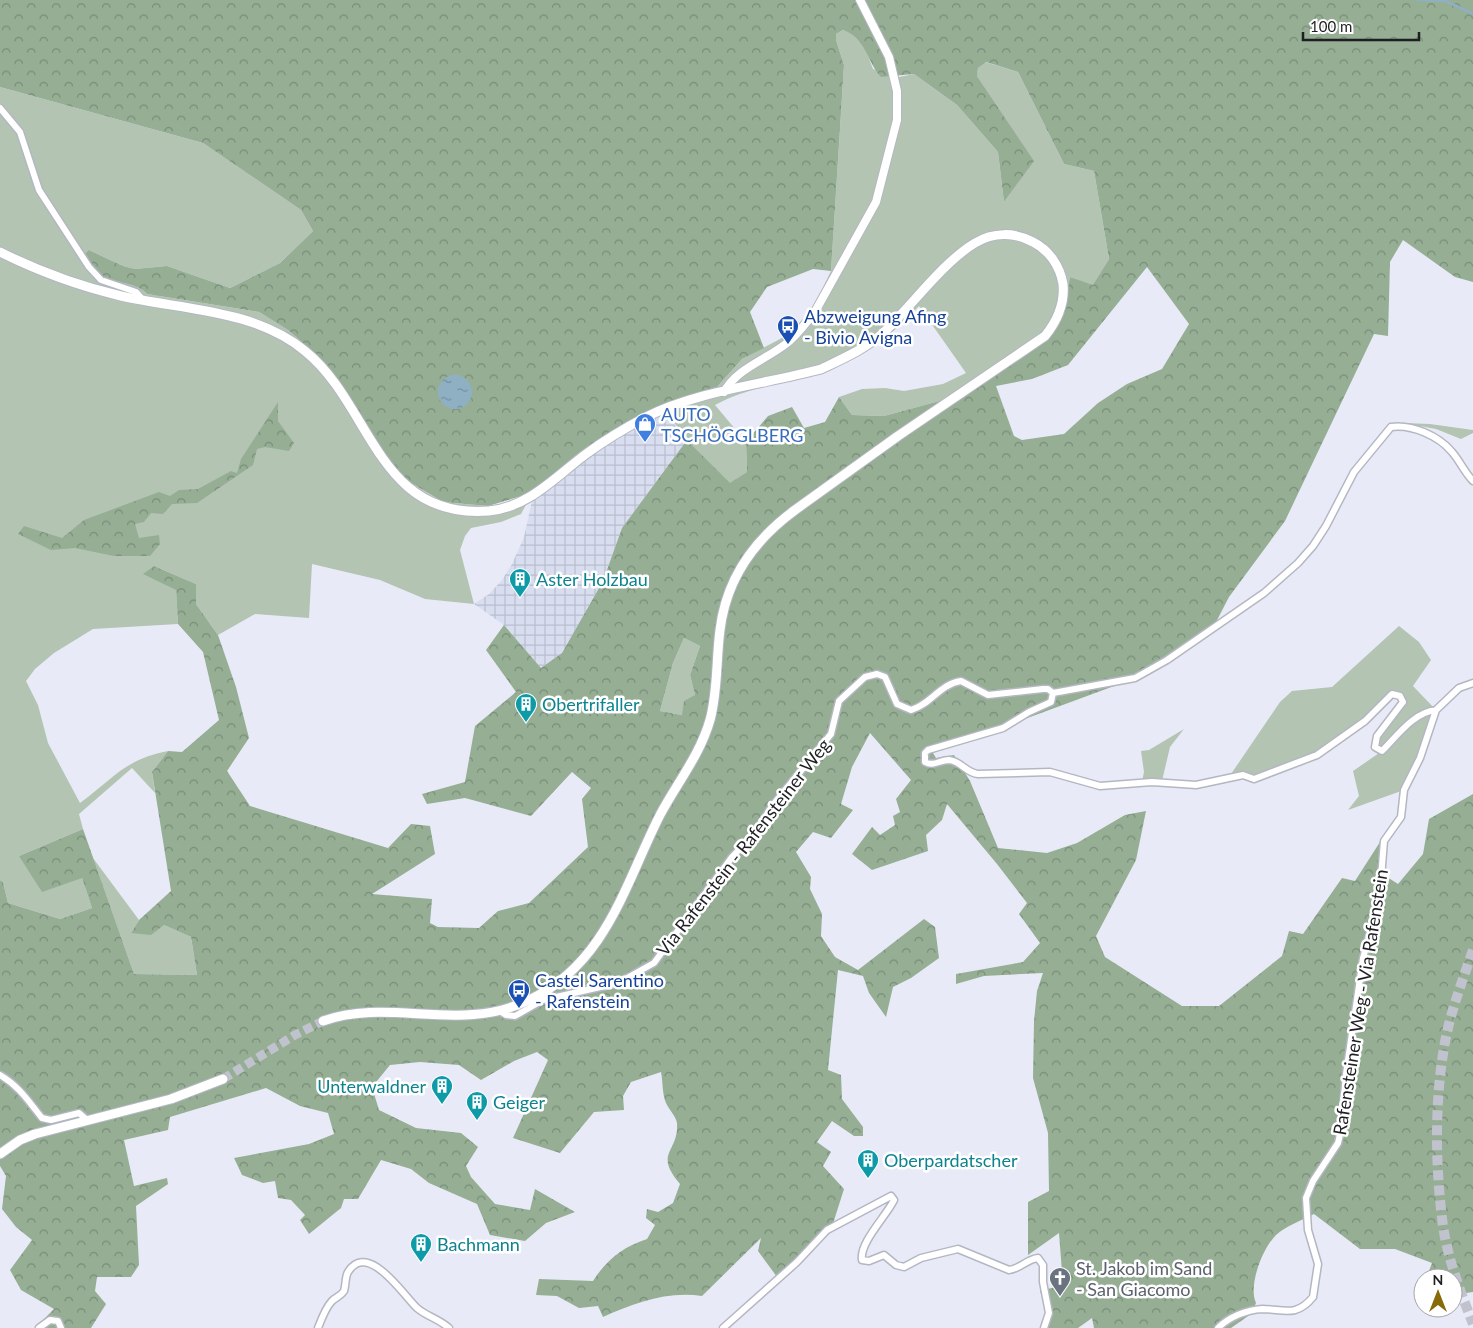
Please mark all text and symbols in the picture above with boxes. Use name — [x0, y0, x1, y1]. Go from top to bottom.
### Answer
scale bar — [1303, 10, 1419, 42]
text: 100 m — [1310, 17, 1352, 35]
place label: Abzweigung Afing - Bivio Avigna — [804, 305, 946, 348]
bus stop icon: Abzweigung Afing - Bivio Avigna — [776, 314, 800, 345]
place label: AUTO TSCHÖGGLBERG — [661, 403, 803, 446]
shop icon: AUTO TSCHÖGGLBERG — [633, 412, 657, 443]
building icon: Aster Holzbau — [508, 567, 532, 598]
place label: Aster Holzbau — [536, 568, 648, 590]
building icon: Obertrifaller — [514, 692, 538, 723]
place label: Obertrifaller — [542, 693, 640, 715]
street label: Via Rafenstein - Rafensteiner Weg — [651, 734, 835, 960]
street label: Rafensteiner Weg - Via Rafenstein — [1328, 867, 1392, 1137]
place label: Castel Sarentino - Rafenstein — [535, 969, 664, 1012]
bus stop icon: Castel Sarentino - Rafenstein — [507, 978, 531, 1009]
building icon: Unterwaldner — [430, 1074, 454, 1105]
place label: Unterwaldner — [317, 1075, 426, 1097]
building icon: Geiger — [465, 1090, 489, 1121]
place label: Geiger — [493, 1091, 546, 1113]
building icon: Oberpardatscher — [856, 1148, 880, 1179]
place label: Oberpardatscher — [884, 1149, 1018, 1171]
building icon: Bachmann — [409, 1232, 433, 1263]
place label: Bachmann — [437, 1233, 520, 1255]
place label: St. Jakob im Sand - San Giacomo — [1076, 1257, 1212, 1300]
church icon: St. Jakob im Sand - San Giacomo — [1048, 1266, 1072, 1297]
north arrow — [1413, 1268, 1463, 1318]
text: N — [1433, 1271, 1443, 1288]

